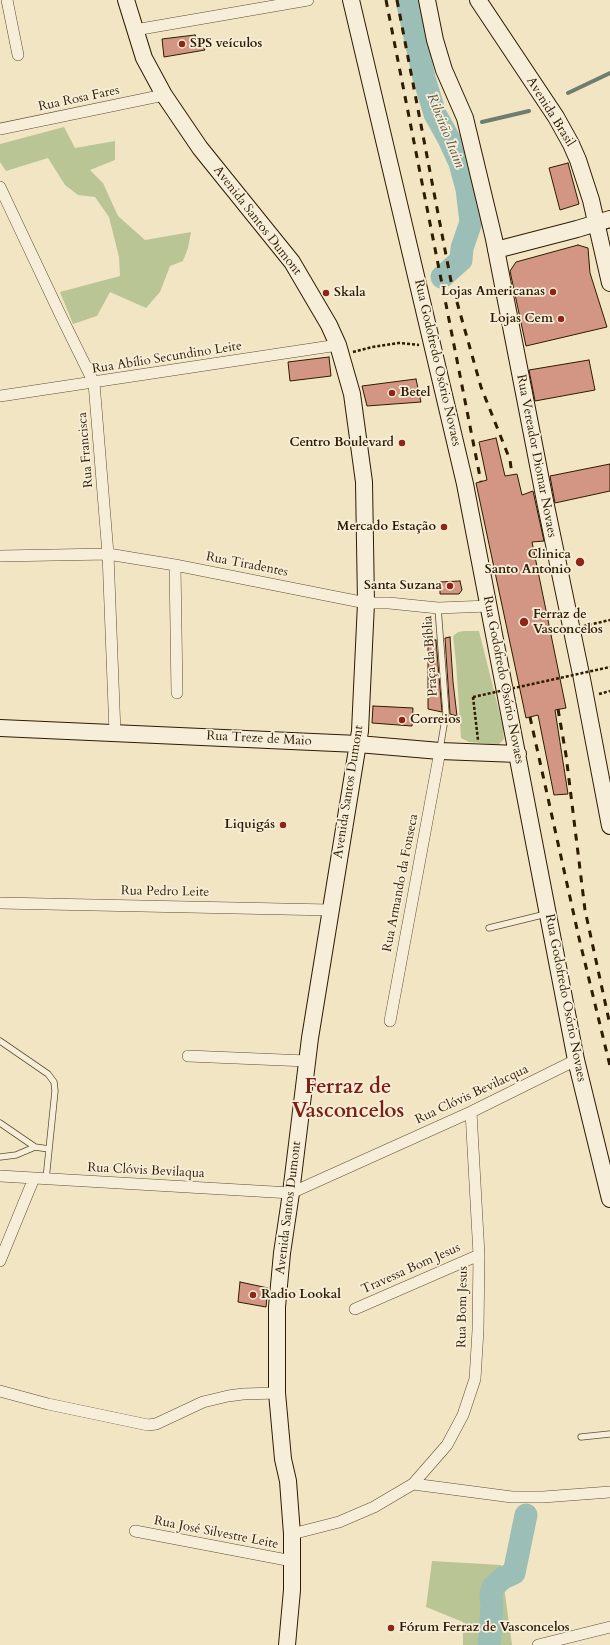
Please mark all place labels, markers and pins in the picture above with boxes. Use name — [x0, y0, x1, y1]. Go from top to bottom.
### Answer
place label: SPS veículos — [190, 36, 262, 52]
marker: SPS veículos — [177, 39, 187, 49]
place label: Lojas Americanas — [441, 284, 545, 300]
place label: Skala — [334, 285, 366, 301]
marker: Lojas Americanas — [548, 287, 558, 297]
marker: Skala — [321, 288, 331, 298]
place label: Lojas Cem — [490, 311, 553, 327]
marker: Lojas Cem — [556, 314, 566, 324]
place label: Betel — [400, 385, 431, 401]
marker: Betel — [387, 388, 397, 398]
place label: Centro Boulevard — [289, 435, 394, 451]
marker: Centro Boulevard — [397, 438, 407, 448]
place label: Mercado Estação — [337, 519, 436, 535]
marker: Mercado Estação — [439, 522, 449, 532]
place label: Clinica Santo Antonio — [485, 547, 571, 578]
marker: Clinica Santo Antonio — [574, 556, 586, 568]
place label: Santa Suzana — [364, 578, 442, 594]
marker: Santa Suzana — [445, 581, 455, 591]
place label: Ferraz de Vasconcelos — [533, 607, 603, 638]
marker: Ferraz de Vasconcelos — [518, 616, 530, 628]
place label: Correios — [410, 712, 461, 728]
marker: Correios — [397, 715, 407, 725]
place label: Liquigás — [224, 817, 275, 833]
marker: Liquigás — [278, 820, 288, 830]
place label: Radio Lookal — [261, 1287, 341, 1303]
marker: Radio Lookal — [248, 1290, 258, 1300]
place label: Fórum Ferraz de Vasconcelos — [399, 1620, 570, 1636]
marker: Fórum Ferraz de Vasconcelos — [386, 1623, 396, 1633]

